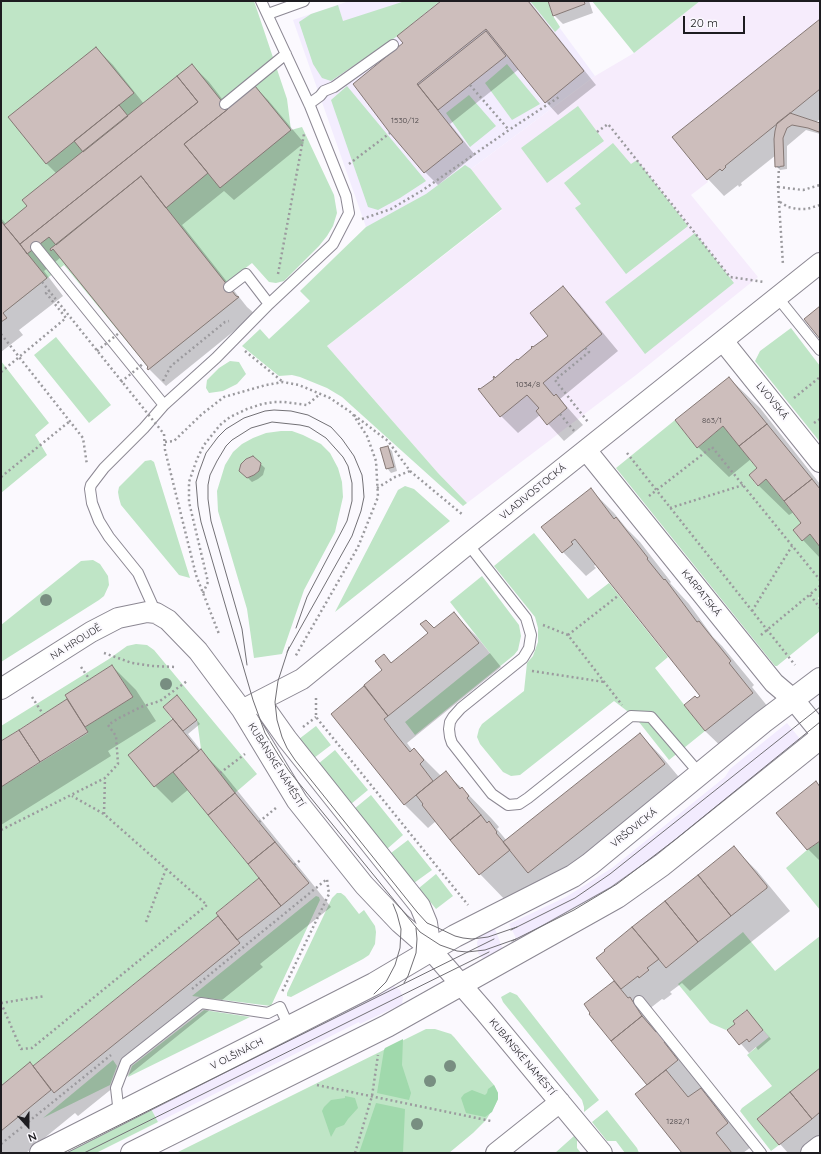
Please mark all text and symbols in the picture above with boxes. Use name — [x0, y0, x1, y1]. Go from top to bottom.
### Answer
scale bar — [685, 8, 747, 34]
text: 20 m — [690, 15, 718, 30]
house number: 1530/12 — [391, 116, 419, 126]
house number: 1034/8 — [516, 380, 540, 390]
street label: LVOVSKÁ — [753, 380, 791, 422]
house number: 863/1 — [702, 416, 722, 426]
street label: VLADIVOSTOCKÁ — [498, 462, 568, 522]
street label: KARPATSKÁ — [679, 567, 723, 619]
street label: NA HROUDĚ — [48, 622, 104, 662]
street label: KUBÁNSKÉ NÁMĚSTÍ — [245, 721, 307, 809]
street label: VRŠOVICKÁ — [609, 806, 659, 850]
street label: KUBÁNSKÉ NÁMĚSTÍ — [486, 1016, 558, 1098]
street label: V OLŠINÁCH — [208, 1035, 266, 1073]
north arrow — [8, 1106, 48, 1146]
house number: 1282/1 — [666, 1117, 690, 1127]
text: N — [26, 1129, 39, 1145]

